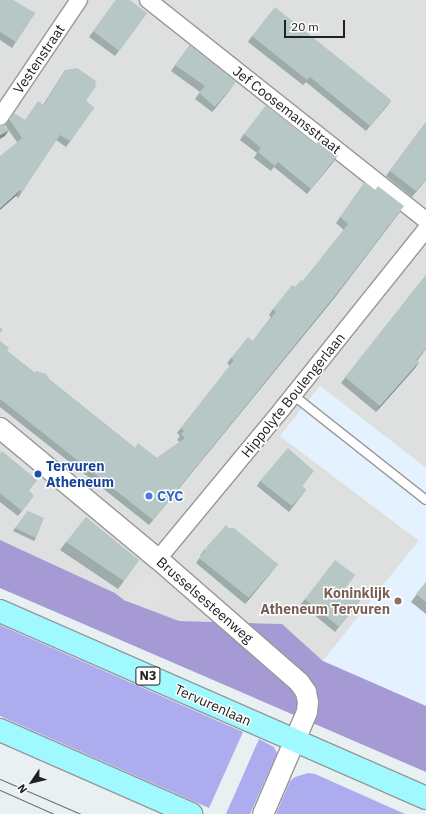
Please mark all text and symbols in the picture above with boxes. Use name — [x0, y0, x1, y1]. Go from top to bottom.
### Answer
scale bar — [286, 12, 347, 38]
text: 20 m — [291, 19, 319, 34]
street label: Vestenstraat — [10, 21, 68, 97]
street label: Jef Coosemansstraat — [230, 63, 344, 157]
street label: Hippolyte Boulengerlaan — [238, 329, 348, 461]
place label: Tervuren Atheneum — [46, 458, 114, 490]
marker: Tervuren Atheneum — [33, 469, 43, 479]
place label: CYC — [157, 488, 183, 504]
marker: CYC — [144, 491, 154, 501]
street label: Brusselsesteenweg — [153, 554, 257, 646]
place label: Koninklijk Atheneum Tervuren — [260, 585, 390, 618]
marker: Koninklijk Atheneum Tervuren — [393, 596, 403, 606]
road number: N3 — [135, 665, 161, 687]
street label: Tervurenlaan — [172, 681, 254, 729]
north arrow — [12, 762, 52, 802]
text: N — [14, 782, 30, 796]

